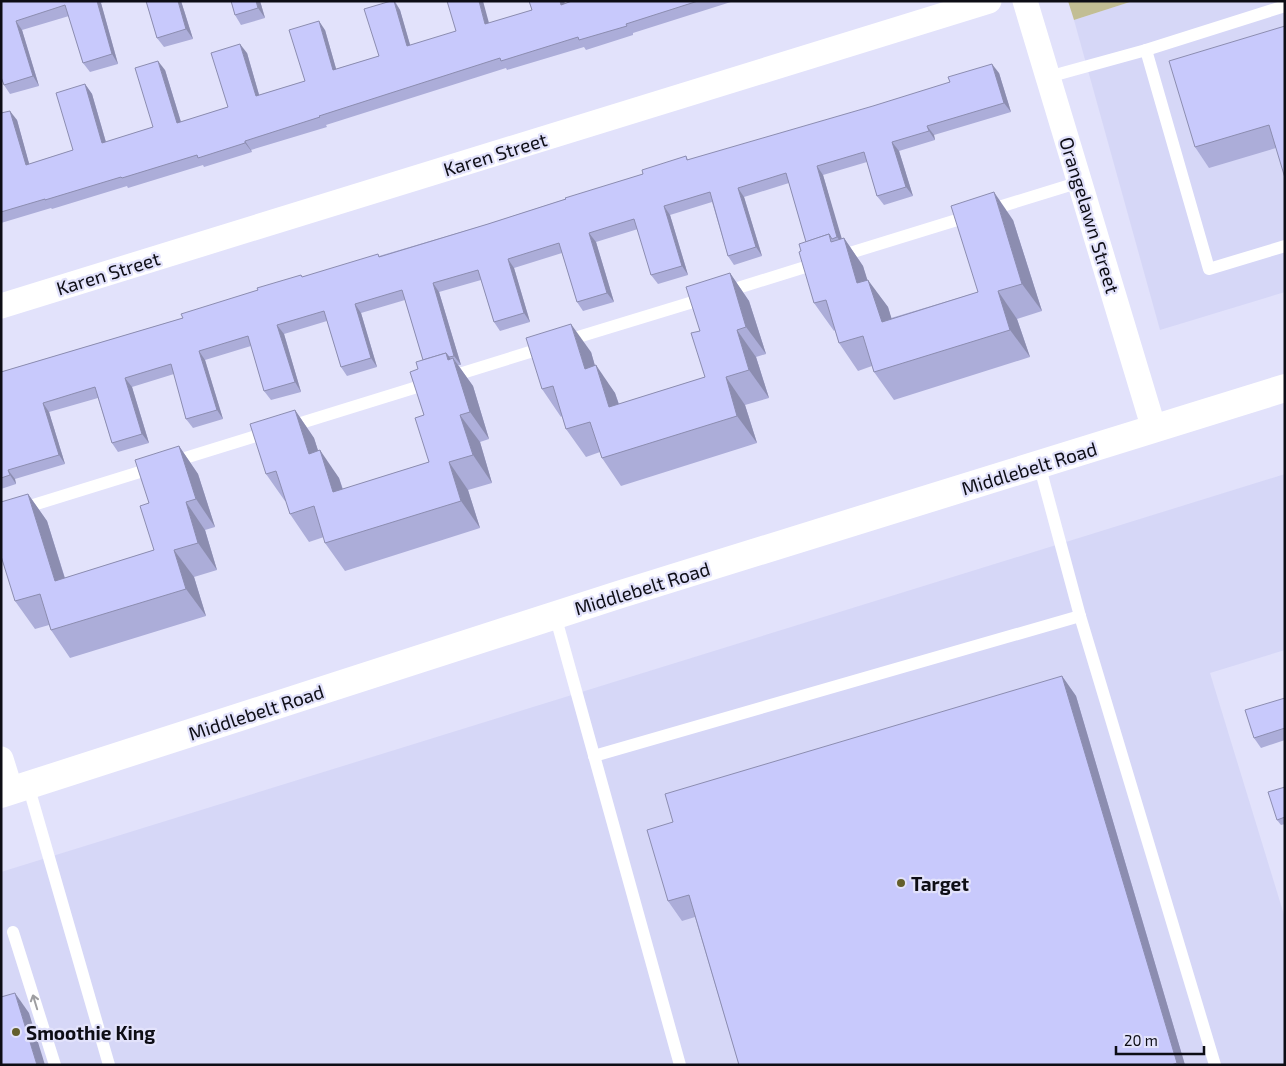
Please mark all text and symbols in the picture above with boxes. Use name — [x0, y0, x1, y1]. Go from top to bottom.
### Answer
street label: Karen Street — [440, 127, 550, 181]
street label: Orangelawn Street — [1055, 134, 1125, 296]
street label: Karen Street — [53, 246, 163, 300]
street label: Middlebelt Road — [958, 436, 1100, 500]
street label: Middlebelt Road — [571, 556, 713, 620]
street label: Middlebelt Road — [186, 679, 326, 745]
place label: Target — [911, 872, 969, 895]
marker: Target — [895, 877, 907, 889]
one-way arrow — [30, 994, 39, 1010]
place label: Smoothie King — [26, 1021, 155, 1044]
scale bar — [1116, 1024, 1204, 1056]
marker: Smoothie King — [10, 1026, 22, 1038]
text: 20 m — [1124, 1031, 1158, 1049]

